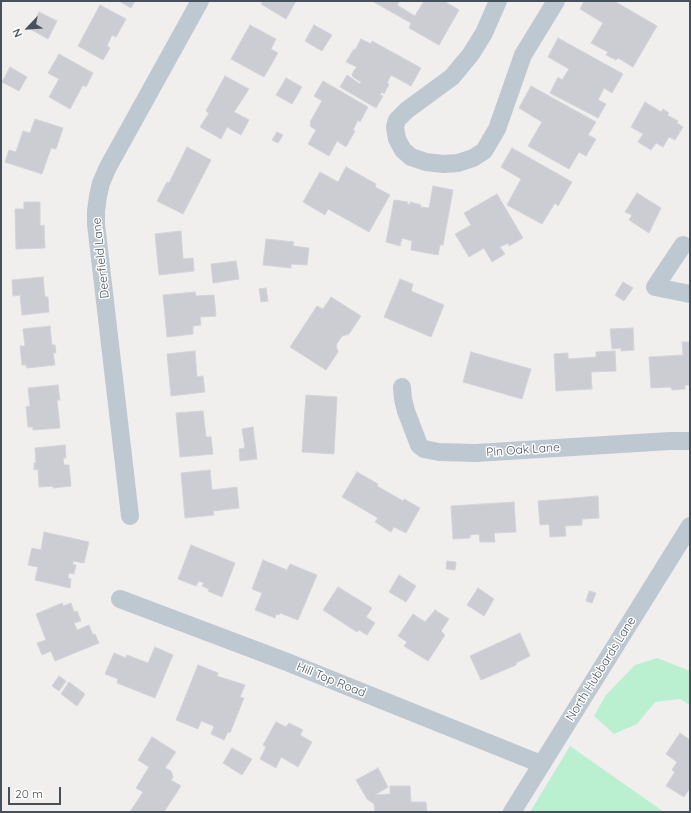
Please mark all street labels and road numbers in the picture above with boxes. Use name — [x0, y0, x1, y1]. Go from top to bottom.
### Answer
street label: Deerfield Lane — [90, 217, 112, 299]
street label: Pin Oak Lane — [486, 440, 560, 460]
street label: North Hubbards Lane — [563, 614, 639, 724]
street label: Hill Top Road — [294, 660, 368, 700]

